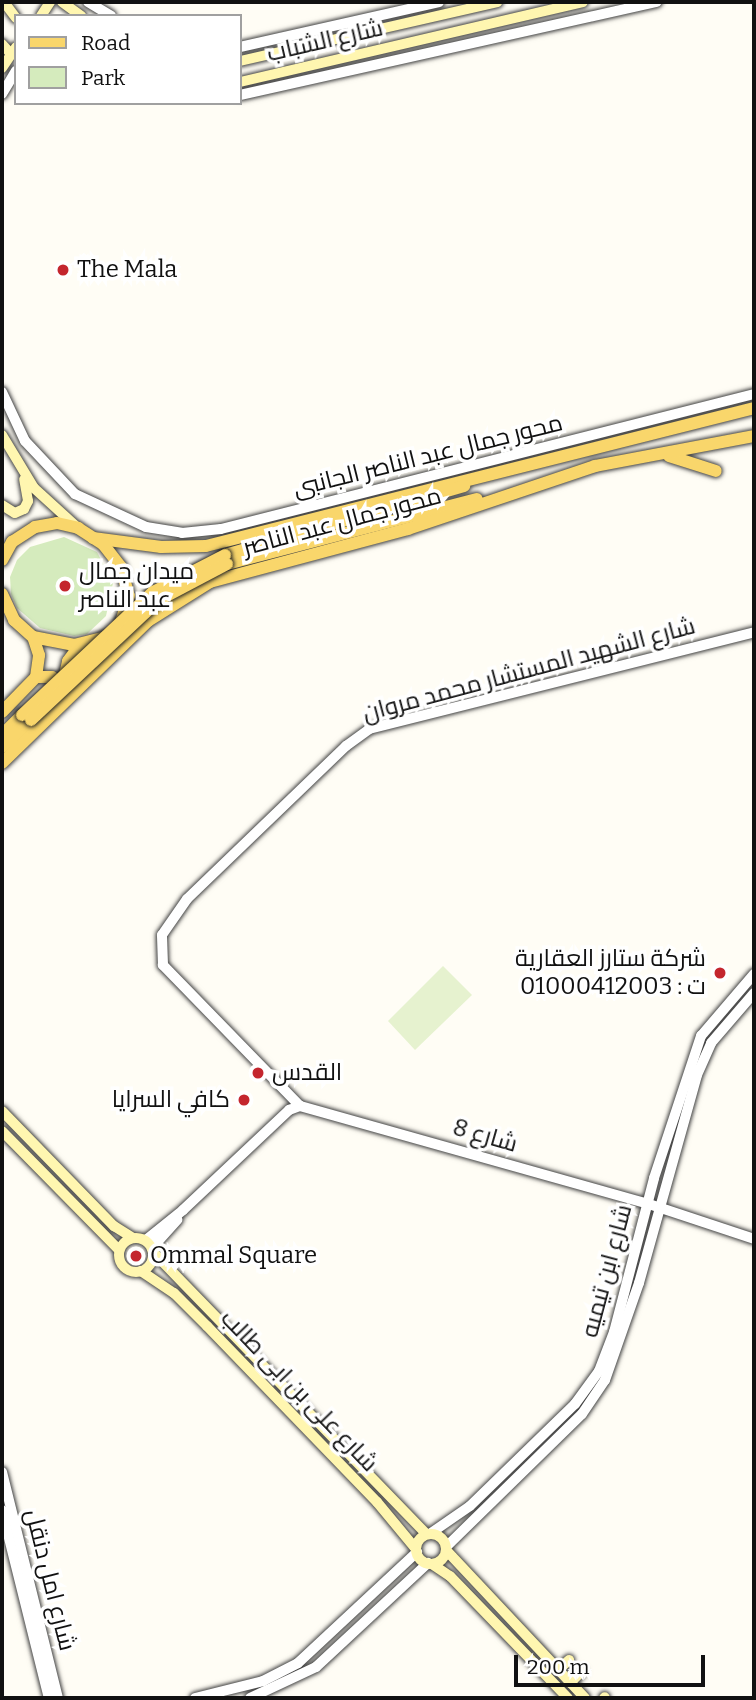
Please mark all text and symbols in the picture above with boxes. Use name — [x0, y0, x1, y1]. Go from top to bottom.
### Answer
legend — [14, 14, 242, 105]
street label: شارع الشباب — [264, 14, 386, 68]
text: Road — [81, 30, 130, 56]
text: Park — [81, 65, 125, 91]
place label: The Mala — [77, 256, 177, 284]
marker: The Mala — [55, 262, 71, 278]
street label: محور جمال عبد الناصر الجانبى — [290, 409, 566, 503]
street label: محور جمال عبد الناصر — [240, 482, 444, 562]
place label: ميدان جمال عبد الناصر — [79, 558, 194, 614]
marker: ميدان جمال عبد الناصر — [57, 578, 73, 594]
street label: شارع الشهيد المستشار محمد مروان — [360, 612, 698, 728]
place label: شركة ستارز العقارية ت : 01000412003 — [515, 945, 706, 1001]
marker: شركة ستارز العقارية ت : 01000412003 — [712, 965, 728, 981]
place label: القدس — [272, 1059, 342, 1087]
marker: القدس — [250, 1065, 266, 1081]
place label: كافي السرايا — [112, 1086, 230, 1114]
marker: كافي السرايا — [236, 1092, 252, 1108]
street label: شارع 8 — [449, 1113, 521, 1159]
street label: شارع ابن تيميه — [575, 1201, 639, 1341]
place label: Ommal Square — [150, 1242, 317, 1270]
marker: Ommal Square — [128, 1248, 144, 1264]
street label: شارع على بن ابى طالب — [214, 1304, 384, 1478]
street label: شارع امل دنقل — [19, 1506, 81, 1654]
scale bar — [518, 1640, 709, 1684]
text: 200 m — [527, 1654, 590, 1680]

